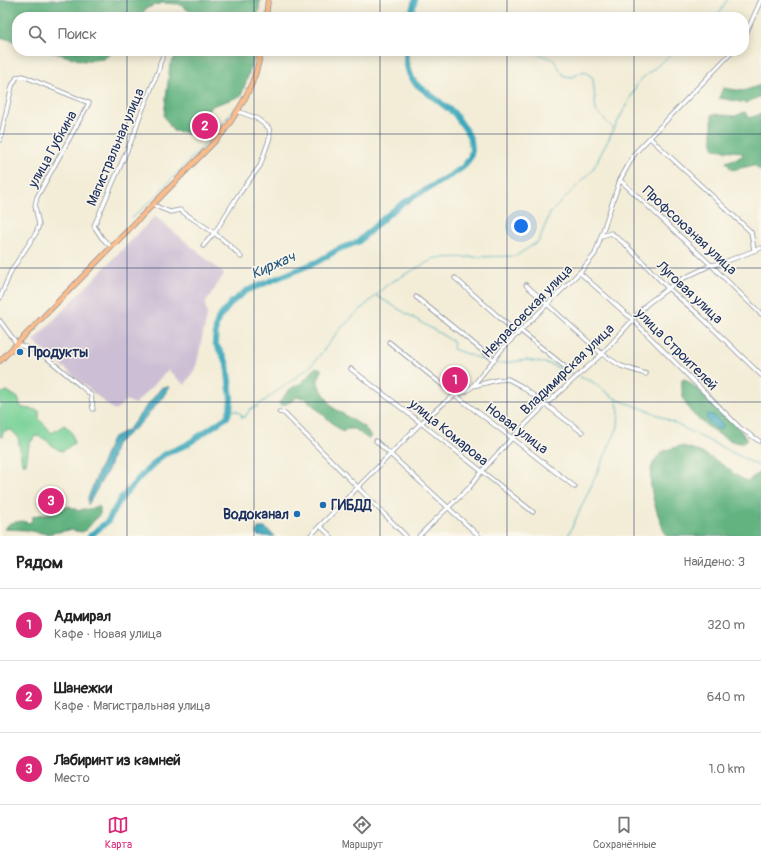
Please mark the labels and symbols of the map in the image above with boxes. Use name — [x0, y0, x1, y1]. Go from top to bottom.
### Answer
street label: Магистральная улица — [83, 86, 148, 209]
street label: улица Губкина — [24, 108, 81, 192]
pin: 2 — [192, 111, 218, 141]
street label: Профсоюзная улица — [639, 182, 740, 278]
your location — [511, 216, 531, 236]
water label: Киржач — [248, 247, 300, 284]
street label: Луговая улица — [652, 257, 726, 327]
street label: Некрасовская улица — [479, 261, 576, 361]
street label: улица Строителей — [631, 304, 721, 394]
street label: Владимирская улица — [517, 320, 618, 418]
place label: Продукты — [28, 344, 88, 361]
marker: Продукты — [15, 347, 25, 357]
pin: 1 — [442, 365, 468, 395]
street label: улица Комарова — [405, 395, 492, 469]
street label: Новая улица — [482, 399, 551, 458]
pin: 3 — [38, 486, 64, 516]
place label: ГИБДД — [331, 497, 372, 514]
marker: ГИБДД — [318, 500, 328, 510]
place label: Водоканал — [223, 506, 289, 523]
marker: Водоканал — [292, 509, 302, 519]

